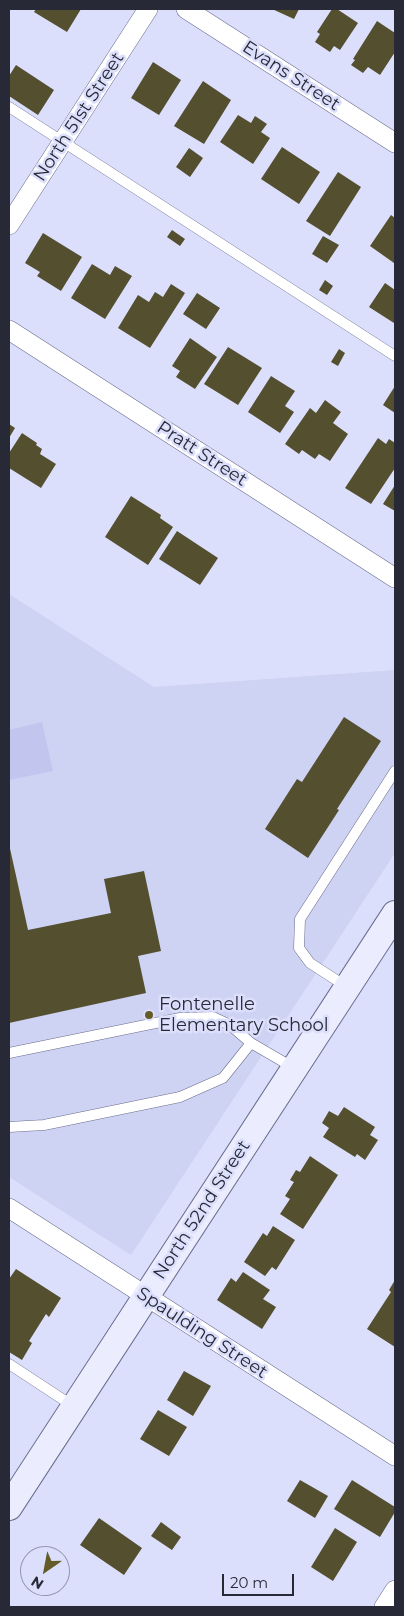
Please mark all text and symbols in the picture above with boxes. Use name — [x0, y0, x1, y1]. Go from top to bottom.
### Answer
street label: Evans Street — [238, 36, 344, 116]
street label: North 51st Street — [29, 48, 129, 186]
street label: Pratt Street — [153, 417, 251, 491]
place label: Fontenelle Elementary School — [159, 994, 329, 1036]
marker: Fontenelle Elementary School — [143, 1009, 155, 1021]
street label: North 52nd Street — [149, 1136, 255, 1284]
street label: Spaulding Street — [133, 1283, 271, 1383]
north arrow — [20, 1546, 70, 1596]
scale bar — [224, 1564, 296, 1596]
text: N — [28, 1572, 47, 1593]
text: 20 m — [230, 1573, 268, 1592]

